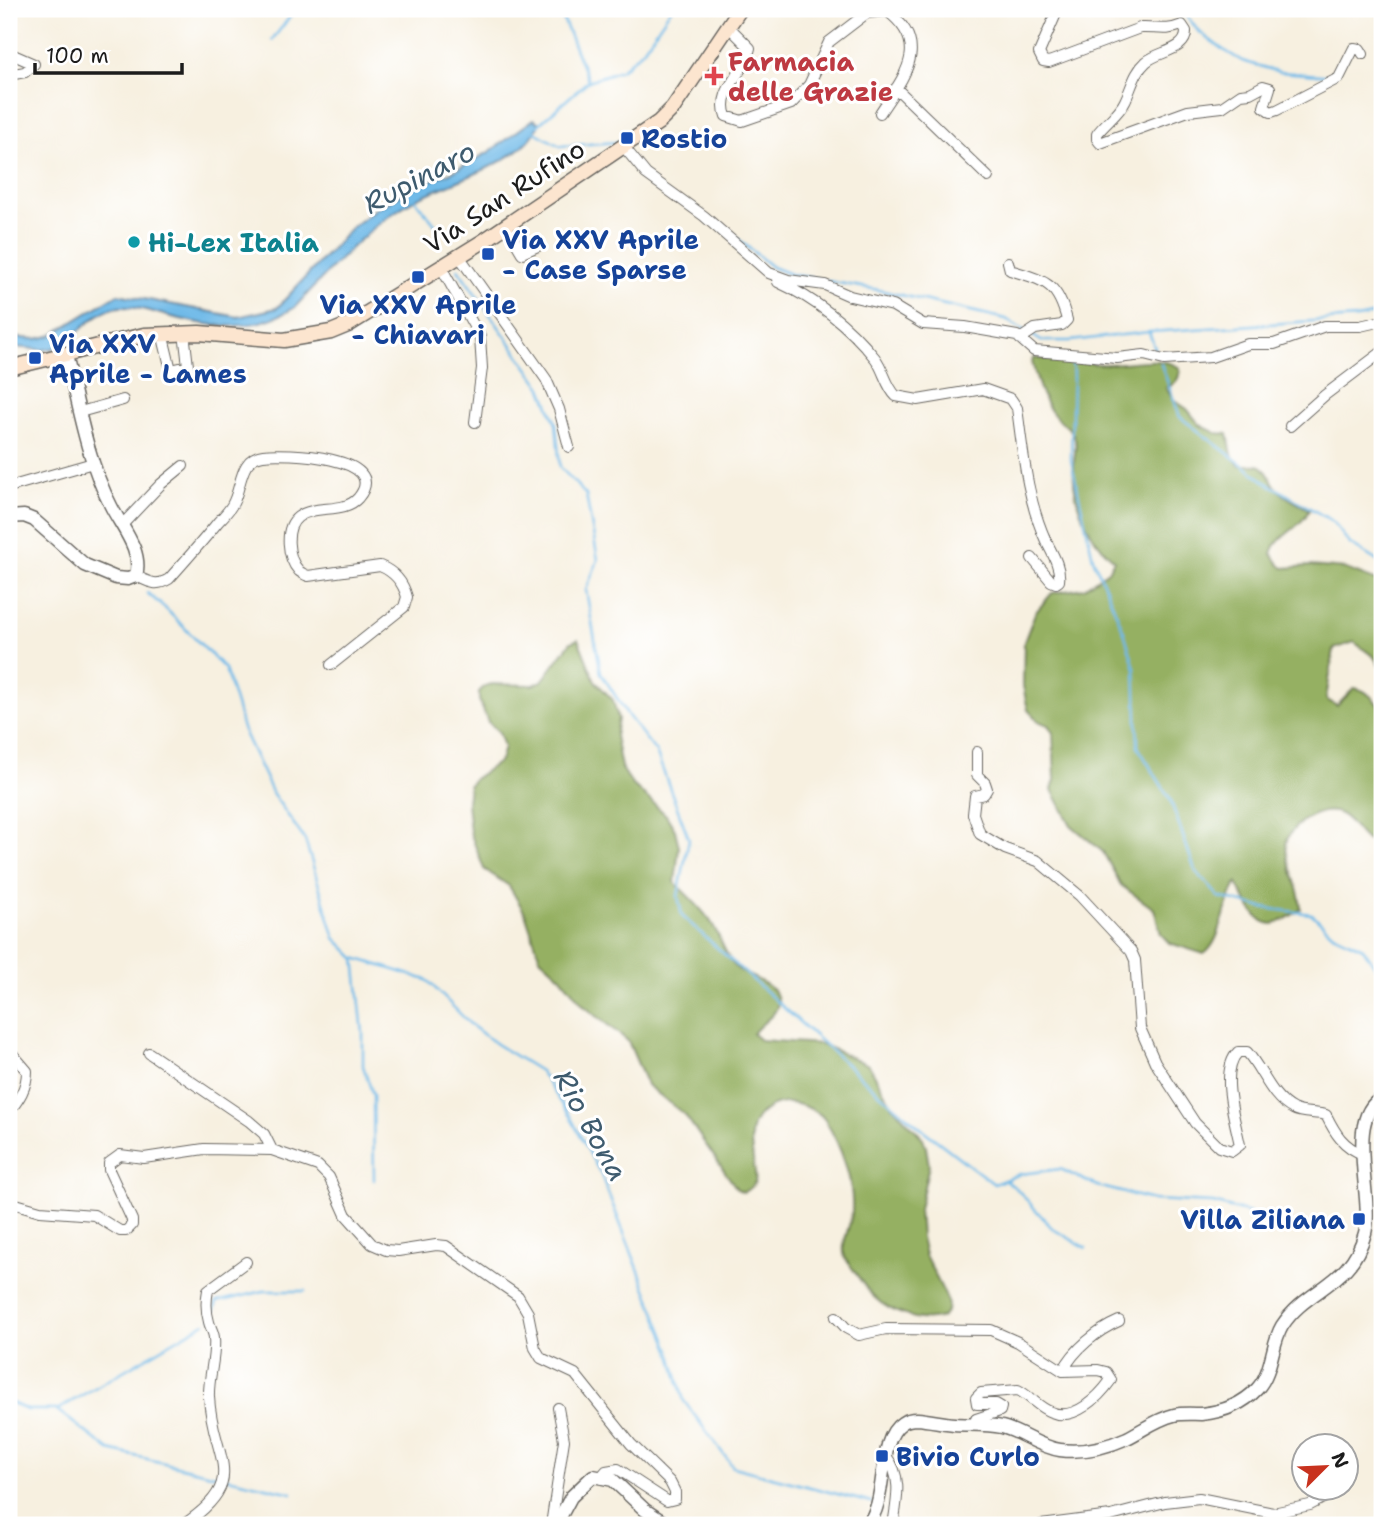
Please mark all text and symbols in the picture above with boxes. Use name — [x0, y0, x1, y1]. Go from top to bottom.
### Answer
scale bar — [35, 32, 182, 76]
text: 100 m — [46, 42, 109, 70]
place label: Farmacia delle Grazie — [728, 44, 893, 109]
marker: Farmacia delle Grazie — [706, 68, 722, 84]
place label: Rostio — [641, 121, 727, 156]
marker: Rostio — [619, 130, 635, 146]
street label: Via San Rufino — [417, 131, 591, 261]
water label: Rupinaro — [356, 132, 482, 222]
place label: Via XXV Aprile - Case Sparse — [502, 222, 699, 287]
place label: Hi-Lex Italia — [148, 225, 319, 260]
marker: Hi-Lex Italia — [126, 234, 142, 250]
marker: Via XXV Aprile - Case Sparse — [480, 246, 496, 262]
marker: Via XXV Aprile - Chiavari — [410, 269, 426, 285]
place label: Via XXV Aprile - Chiavari — [319, 287, 517, 352]
place label: Via XXV Aprile - Lames — [49, 326, 247, 391]
marker: Via XXV Aprile - Lames — [27, 350, 43, 366]
water label: Rio Bona — [545, 1062, 637, 1188]
place label: Villa Ziliana — [1180, 1202, 1345, 1237]
marker: Villa Ziliana — [1351, 1211, 1367, 1227]
north arrow — [1290, 1432, 1360, 1502]
place label: Bivio Curlo — [896, 1439, 1040, 1474]
marker: Bivio Curlo — [874, 1448, 890, 1464]
text: N — [1326, 1448, 1355, 1472]

